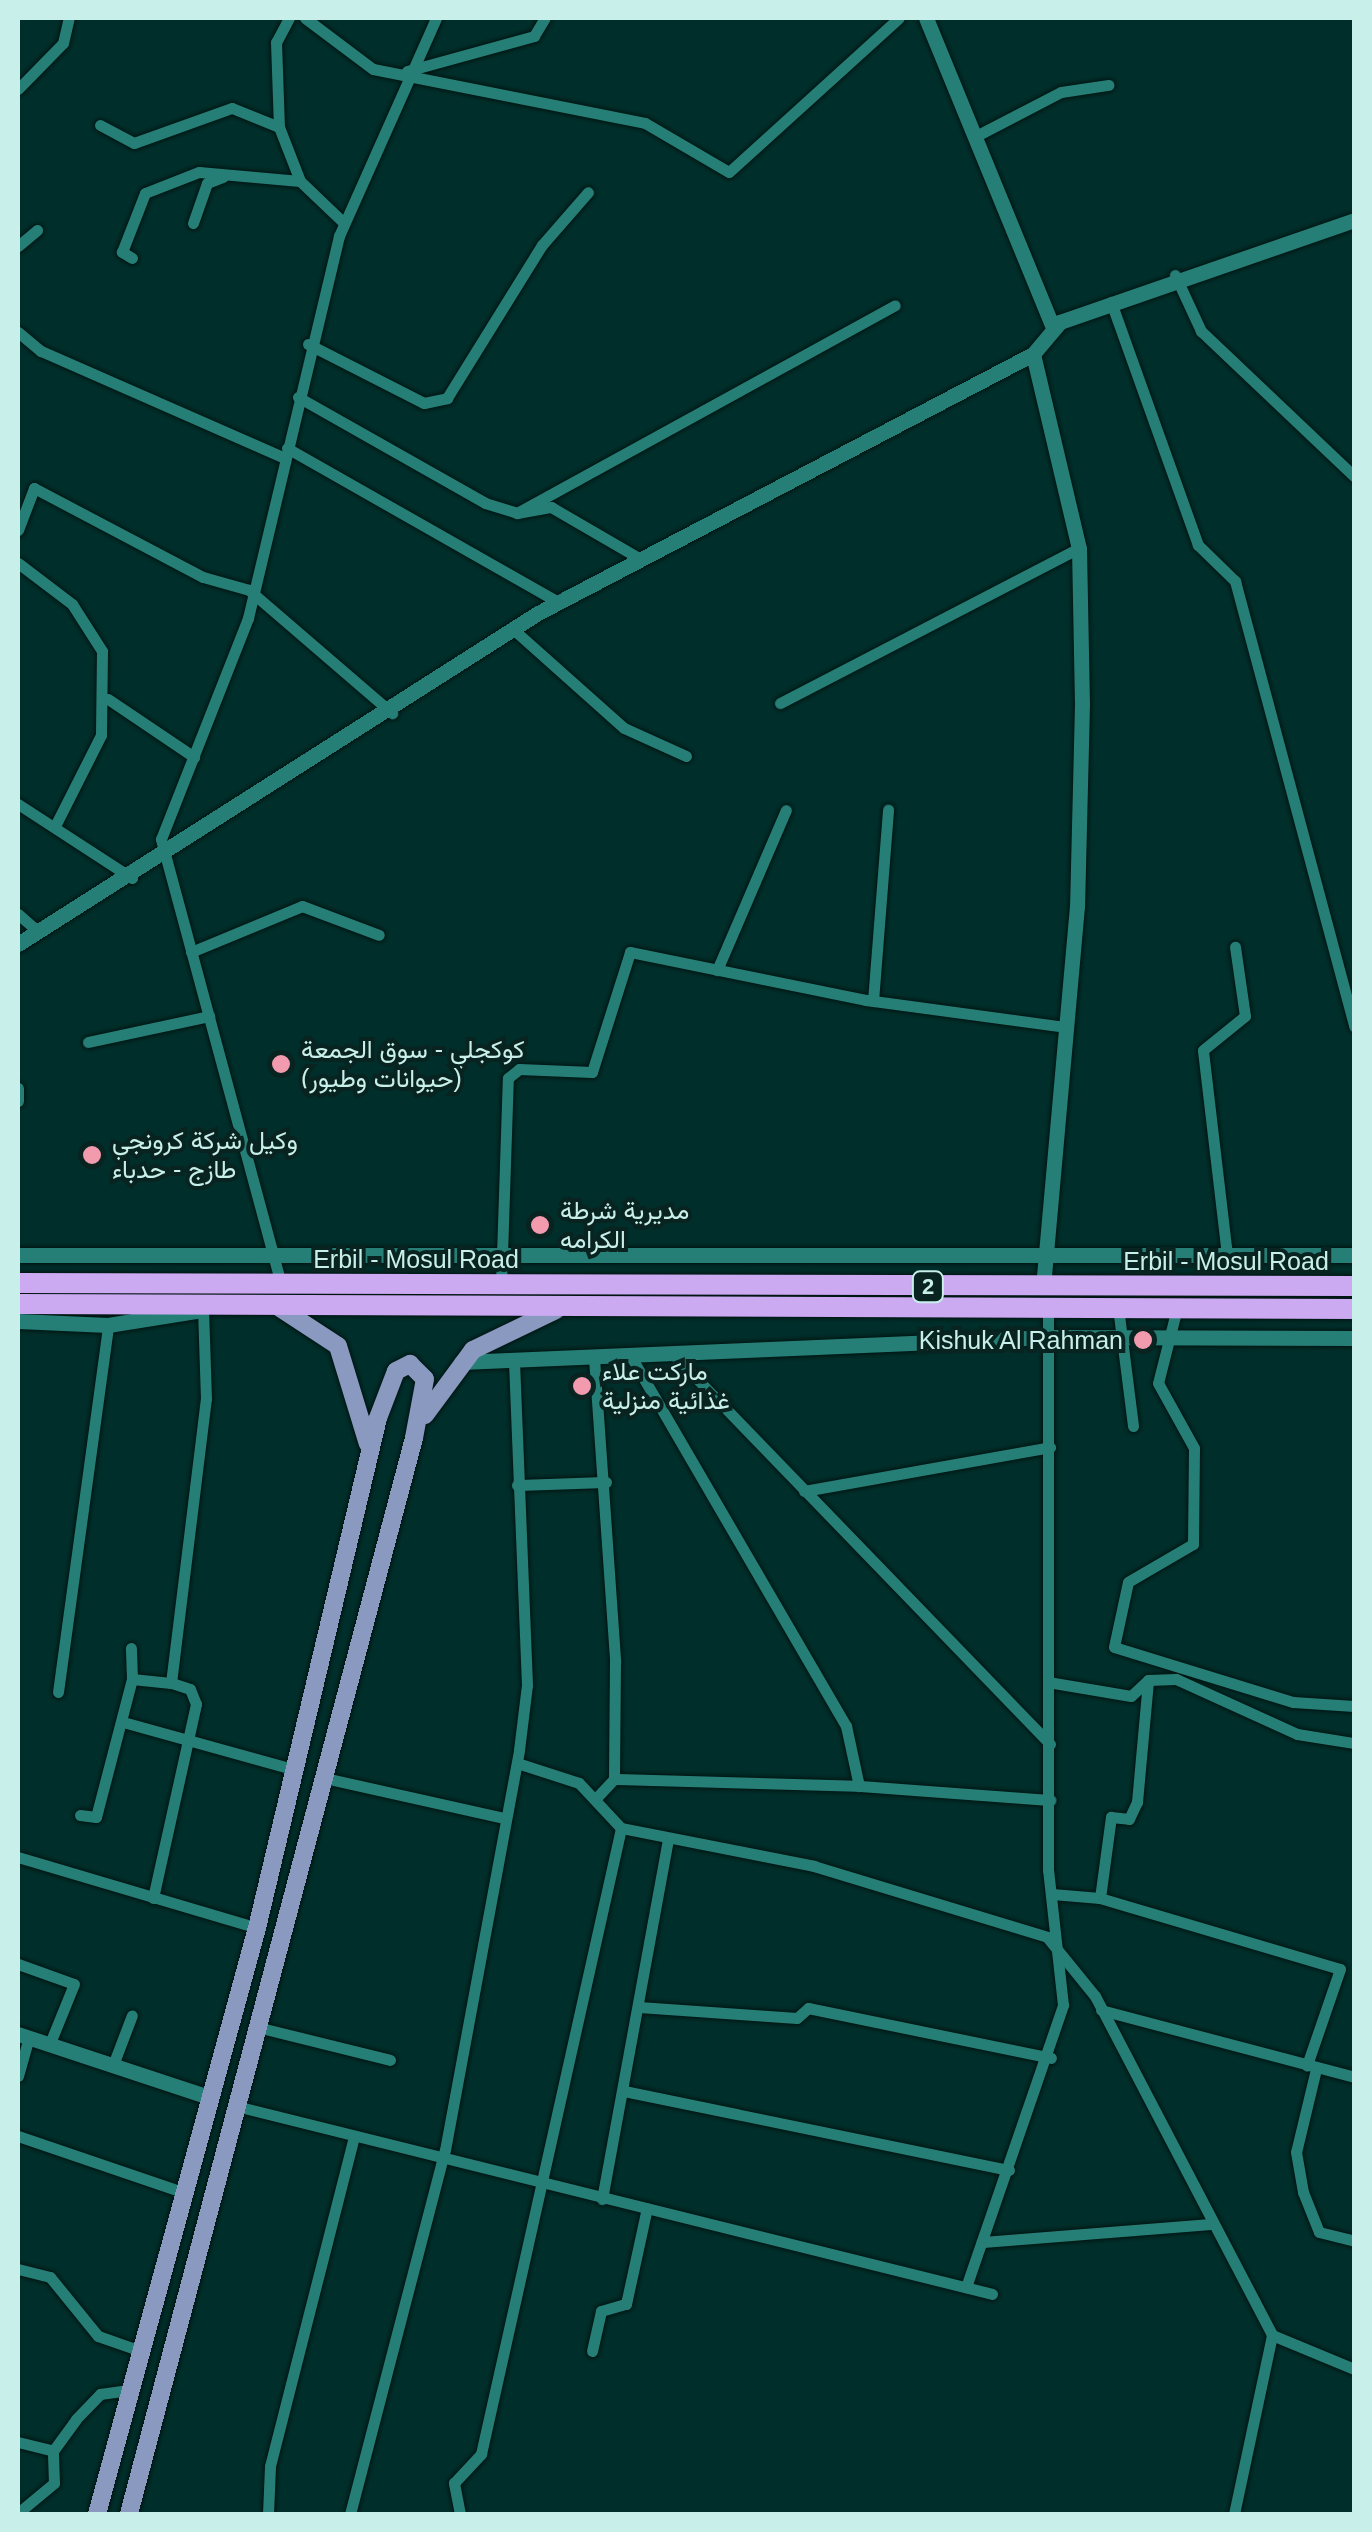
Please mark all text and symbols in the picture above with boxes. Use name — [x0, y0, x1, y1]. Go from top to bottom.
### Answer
place label: كوكجلي - سوق الجمعة (حيوانات وطيور) — [301, 1035, 524, 1094]
marker: كوكجلي - سوق الجمعة (حيوانات وطيور) — [270, 1053, 292, 1075]
place label: وكيل شركة كرونجي طازج - حدباء — [112, 1126, 298, 1185]
marker: وكيل شركة كرونجي طازج - حدباء — [81, 1144, 103, 1166]
place label: مديرية شرطة الكرامه — [560, 1196, 689, 1255]
marker: مديرية شرطة الكرامه — [529, 1214, 551, 1236]
street label: Erbil - Mosul Road — [313, 1244, 519, 1274]
street label: Erbil - Mosul Road — [1123, 1246, 1329, 1276]
road number: 2 — [910, 1270, 946, 1304]
place label: Kishuk Al Rahman — [917, 1325, 1123, 1355]
marker: Kishuk Al Rahman — [1132, 1329, 1154, 1351]
place label: ماركت علاء غذائية منزلية — [602, 1357, 730, 1416]
marker: ماركت علاء غذائية منزلية — [571, 1375, 593, 1397]

